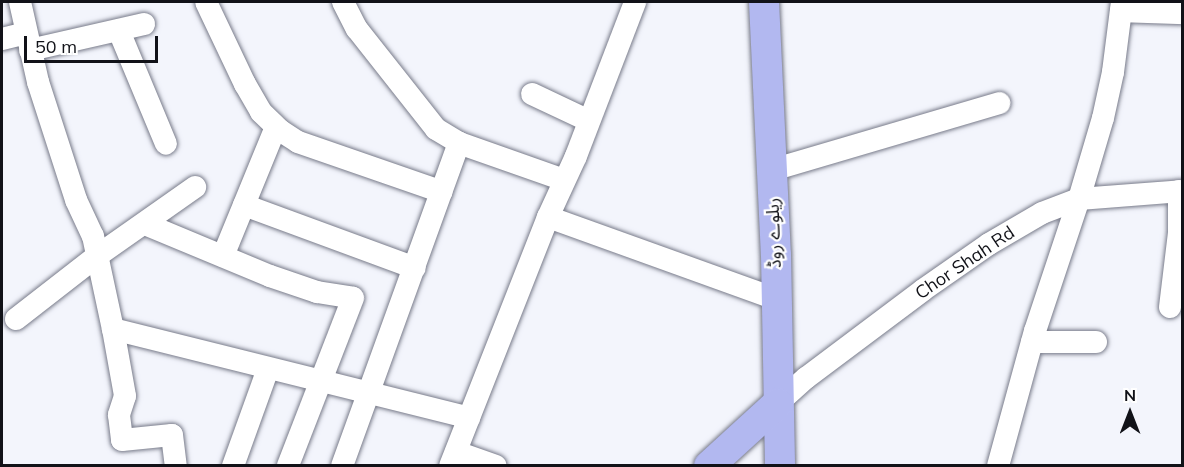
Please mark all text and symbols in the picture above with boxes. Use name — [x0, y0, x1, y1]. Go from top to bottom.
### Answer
scale bar — [27, 24, 160, 62]
text: 50 m — [35, 35, 77, 58]
street label: ریلوے روڈ — [762, 198, 786, 268]
street label: Chor Shah Rd — [911, 222, 1019, 304]
north arrow — [1100, 383, 1160, 443]
text: N — [1124, 385, 1136, 405]

